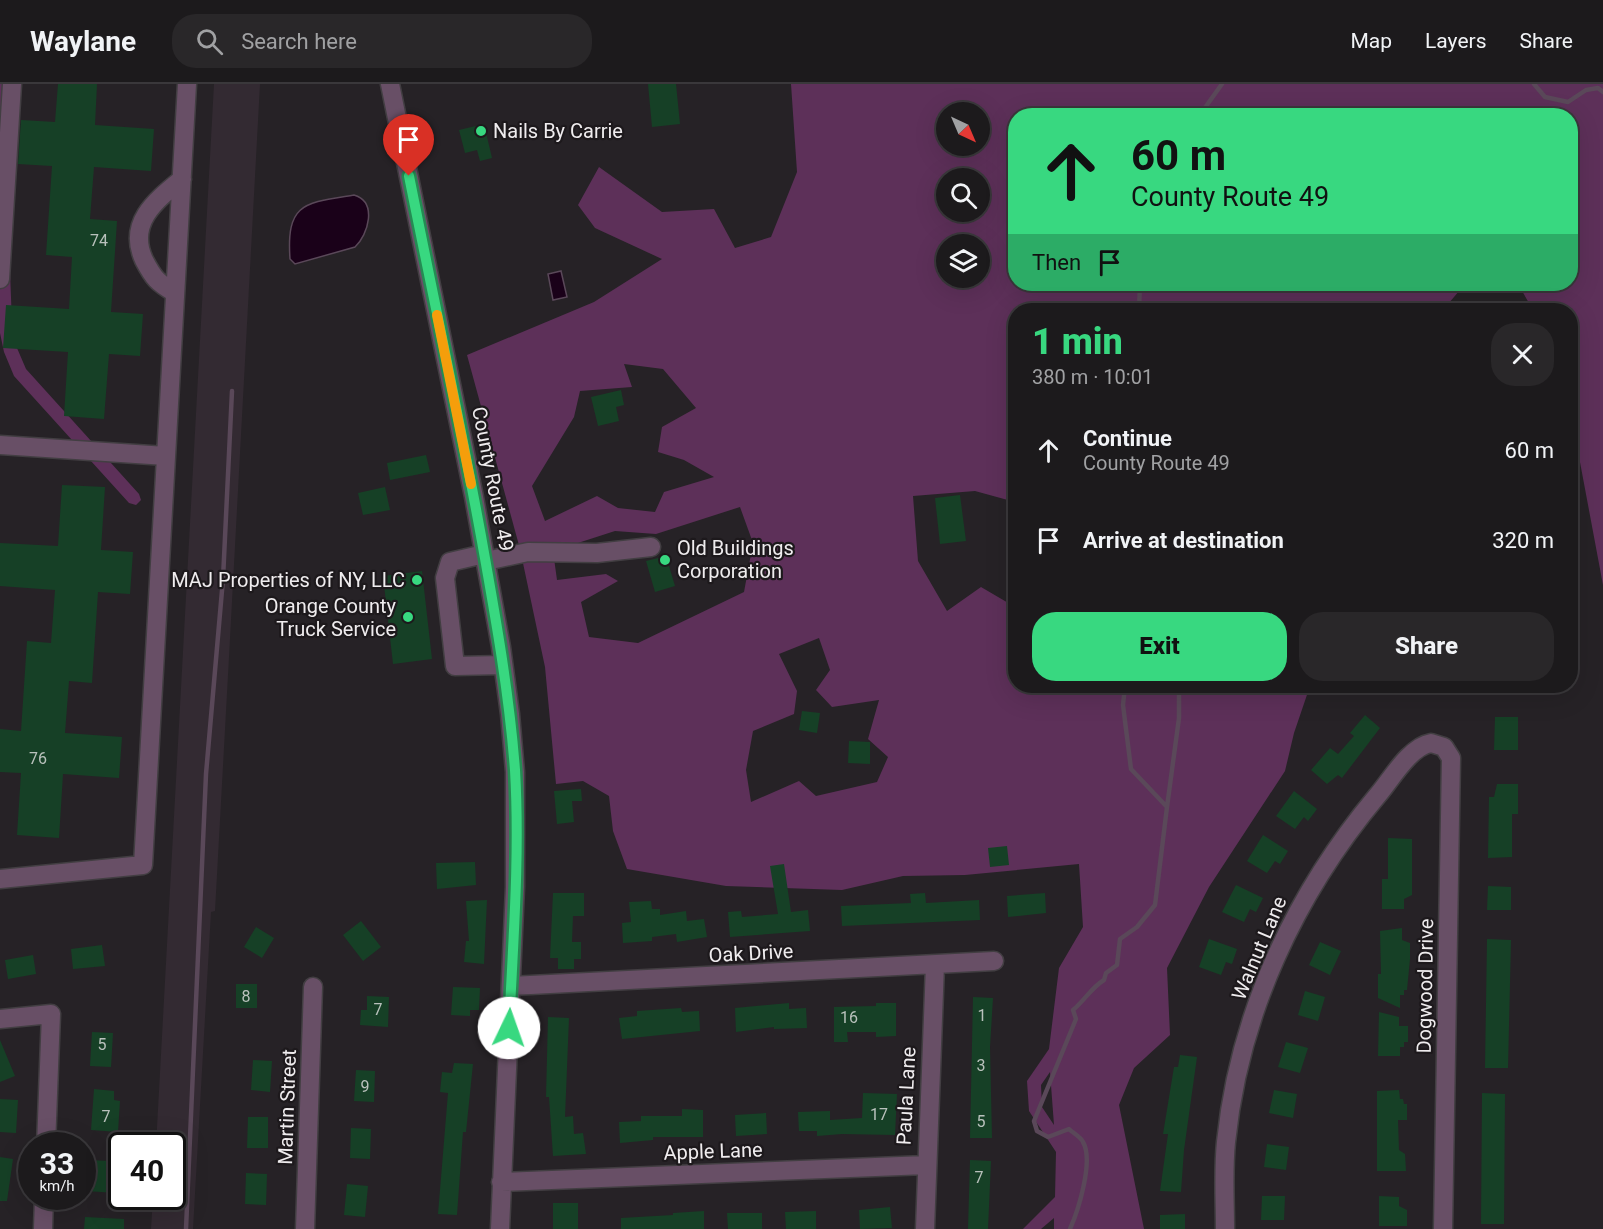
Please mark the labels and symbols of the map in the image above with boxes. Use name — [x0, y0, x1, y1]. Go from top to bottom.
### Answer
north arrow — [936, 102, 990, 156]
pin — [383, 114, 434, 176]
place label: Nails By Carrie — [493, 119, 623, 143]
marker: Nails By Carrie — [474, 124, 488, 138]
house number: 74 — [90, 231, 108, 250]
street label: County Route 49 — [467, 405, 519, 553]
place label: Old Buildings Corporation — [677, 536, 794, 583]
marker: Old Buildings Corporation — [658, 553, 672, 567]
place label: MAJ Properties of NY, LLC — [171, 568, 405, 592]
marker: MAJ Properties of NY, LLC — [410, 573, 424, 587]
place label: Orange County Truck Service — [265, 594, 397, 641]
marker: Orange County Truck Service — [401, 610, 415, 624]
house number: 76 — [29, 749, 47, 768]
street label: Walnut Lane — [1226, 893, 1292, 1003]
street label: Dogwood Drive — [1412, 918, 1438, 1054]
street label: Oak Drive — [708, 939, 794, 967]
house number: 8 — [242, 987, 251, 1006]
position arrow — [477, 996, 541, 1060]
house number: 7 — [374, 1000, 383, 1019]
house number: 1 — [978, 1006, 987, 1025]
house number: 16 — [840, 1008, 858, 1027]
house number: 5 — [98, 1035, 107, 1054]
street label: Paula Lane — [891, 1046, 921, 1146]
street label: Martin Street — [273, 1049, 301, 1165]
house number: 3 — [977, 1056, 986, 1075]
house number: 9 — [361, 1077, 370, 1096]
house number: 17 — [870, 1105, 888, 1124]
house number: 7 — [102, 1107, 111, 1126]
house number: 5 — [977, 1112, 986, 1131]
speed limit sign: 40 — [108, 1132, 186, 1210]
street label: Apple Lane — [663, 1137, 763, 1165]
house number: 7 — [975, 1168, 984, 1187]

